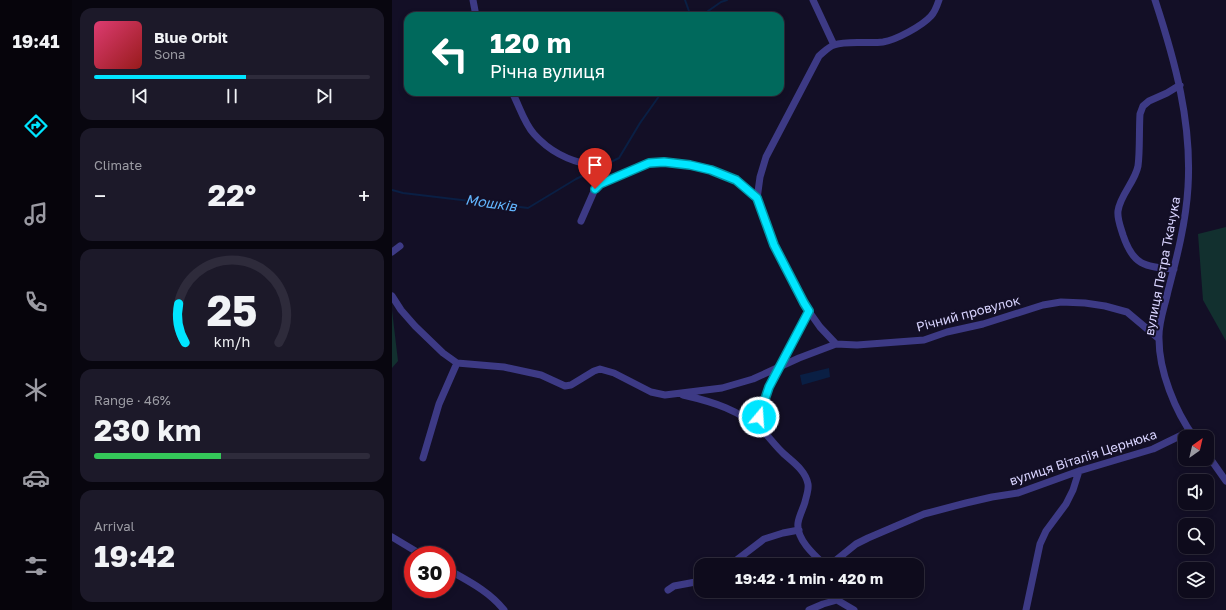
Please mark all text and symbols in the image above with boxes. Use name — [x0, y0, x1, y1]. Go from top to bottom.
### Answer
text: 120 m — [490, 26, 571, 59]
text: Blue Orbit — [154, 28, 228, 46]
icon: left — [424, 28, 476, 80]
text: 19:41 — [13, 30, 59, 52]
text: Sona — [154, 46, 185, 62]
text: Річна вулиця — [490, 60, 605, 82]
icon: previous — [129, 85, 151, 107]
icon: pause — [221, 85, 243, 107]
icon: next — [313, 85, 335, 107]
icon: directions — [22, 112, 50, 140]
pin — [578, 148, 612, 189]
icon: arrive — [584, 154, 606, 176]
text: Climate — [94, 157, 142, 173]
text: 22° — [208, 177, 256, 213]
text: − — [94, 182, 106, 209]
text: + — [358, 182, 370, 209]
water label: Мошків — [464, 191, 519, 215]
street label: вулиця Петра Ткачука — [1141, 195, 1183, 337]
icon: music — [22, 200, 50, 228]
text: 25 — [207, 285, 257, 335]
icon: phone — [22, 288, 50, 316]
street label: Річний провулок — [914, 291, 1022, 335]
text: km/h — [214, 333, 250, 350]
icon: climate — [22, 376, 50, 404]
text: Range · 46% — [94, 392, 171, 408]
position arrow — [738, 396, 780, 438]
text: 230 km — [94, 412, 201, 448]
street label: вулиця Віталія Цернюка — [1007, 426, 1159, 488]
north arrow — [1178, 430, 1214, 466]
map controls — [1178, 430, 1214, 598]
icon: car — [22, 464, 50, 492]
button: sound — [1178, 474, 1214, 510]
text: Arrival — [94, 518, 135, 534]
button: search — [1178, 518, 1214, 554]
text: 19:42 — [94, 538, 175, 574]
speed limit sign: 30 — [404, 546, 456, 598]
icon: filters — [22, 552, 50, 580]
button: layers — [1178, 562, 1214, 598]
text: 19:42 · 1 min · 420 m — [735, 569, 883, 587]

